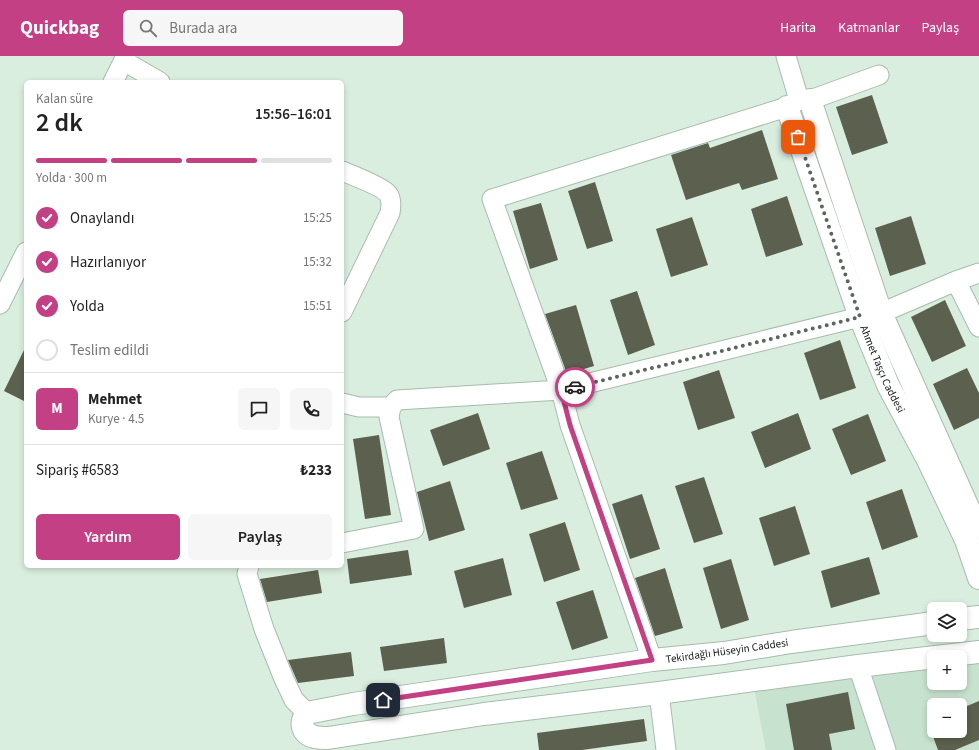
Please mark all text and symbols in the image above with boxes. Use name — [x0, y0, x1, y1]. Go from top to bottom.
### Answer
search box — [123, 10, 403, 46]
text: Quickbag — [20, 15, 99, 42]
icon: search — [137, 17, 159, 39]
text: Burada ara — [169, 18, 237, 39]
text: Harita — [780, 18, 816, 38]
text: Katmanlar — [838, 18, 900, 38]
text: Paylaş — [922, 18, 959, 38]
text: Kalan süre — [36, 90, 93, 108]
text: 2 dk — [36, 104, 83, 141]
text: 15:56–16:01 — [255, 104, 332, 125]
pin — [781, 120, 815, 154]
icon: bag — [787, 126, 809, 148]
text: Yolda · 300 m — [36, 169, 107, 187]
icon: check — [36, 207, 58, 229]
text: Onaylandı — [70, 208, 134, 229]
text: 15:25 — [303, 209, 332, 227]
icon: check — [36, 251, 58, 273]
text: Hazırlanıyor — [70, 252, 146, 273]
text: 15:32 — [303, 253, 332, 271]
icon: check — [36, 295, 58, 317]
text: Yolda — [70, 296, 104, 317]
text: 15:51 — [303, 297, 332, 315]
street label: Ahmet Taşçı Caddesi — [857, 323, 909, 415]
text: Teslim edildi — [70, 340, 149, 361]
courier — [555, 367, 595, 407]
icon: car — [564, 376, 586, 398]
button: chat — [238, 388, 280, 430]
button: phone — [290, 388, 332, 430]
text: Mehmet — [88, 389, 142, 410]
text: M — [51, 398, 63, 419]
text: Kurye · 4.5 — [88, 410, 144, 428]
text: Sipariş #6583 — [36, 460, 119, 481]
text: ₺233 — [300, 460, 332, 481]
button: Yardım — [36, 514, 180, 560]
button: Paylaş — [188, 514, 332, 560]
map controls — [927, 602, 967, 738]
button: layers — [927, 602, 967, 642]
street label: Tekirdağlı Hüseyin Caddesi — [665, 635, 789, 667]
button: + — [927, 650, 967, 690]
pin — [366, 683, 400, 717]
icon: home — [372, 689, 394, 711]
button: − — [927, 698, 967, 738]

